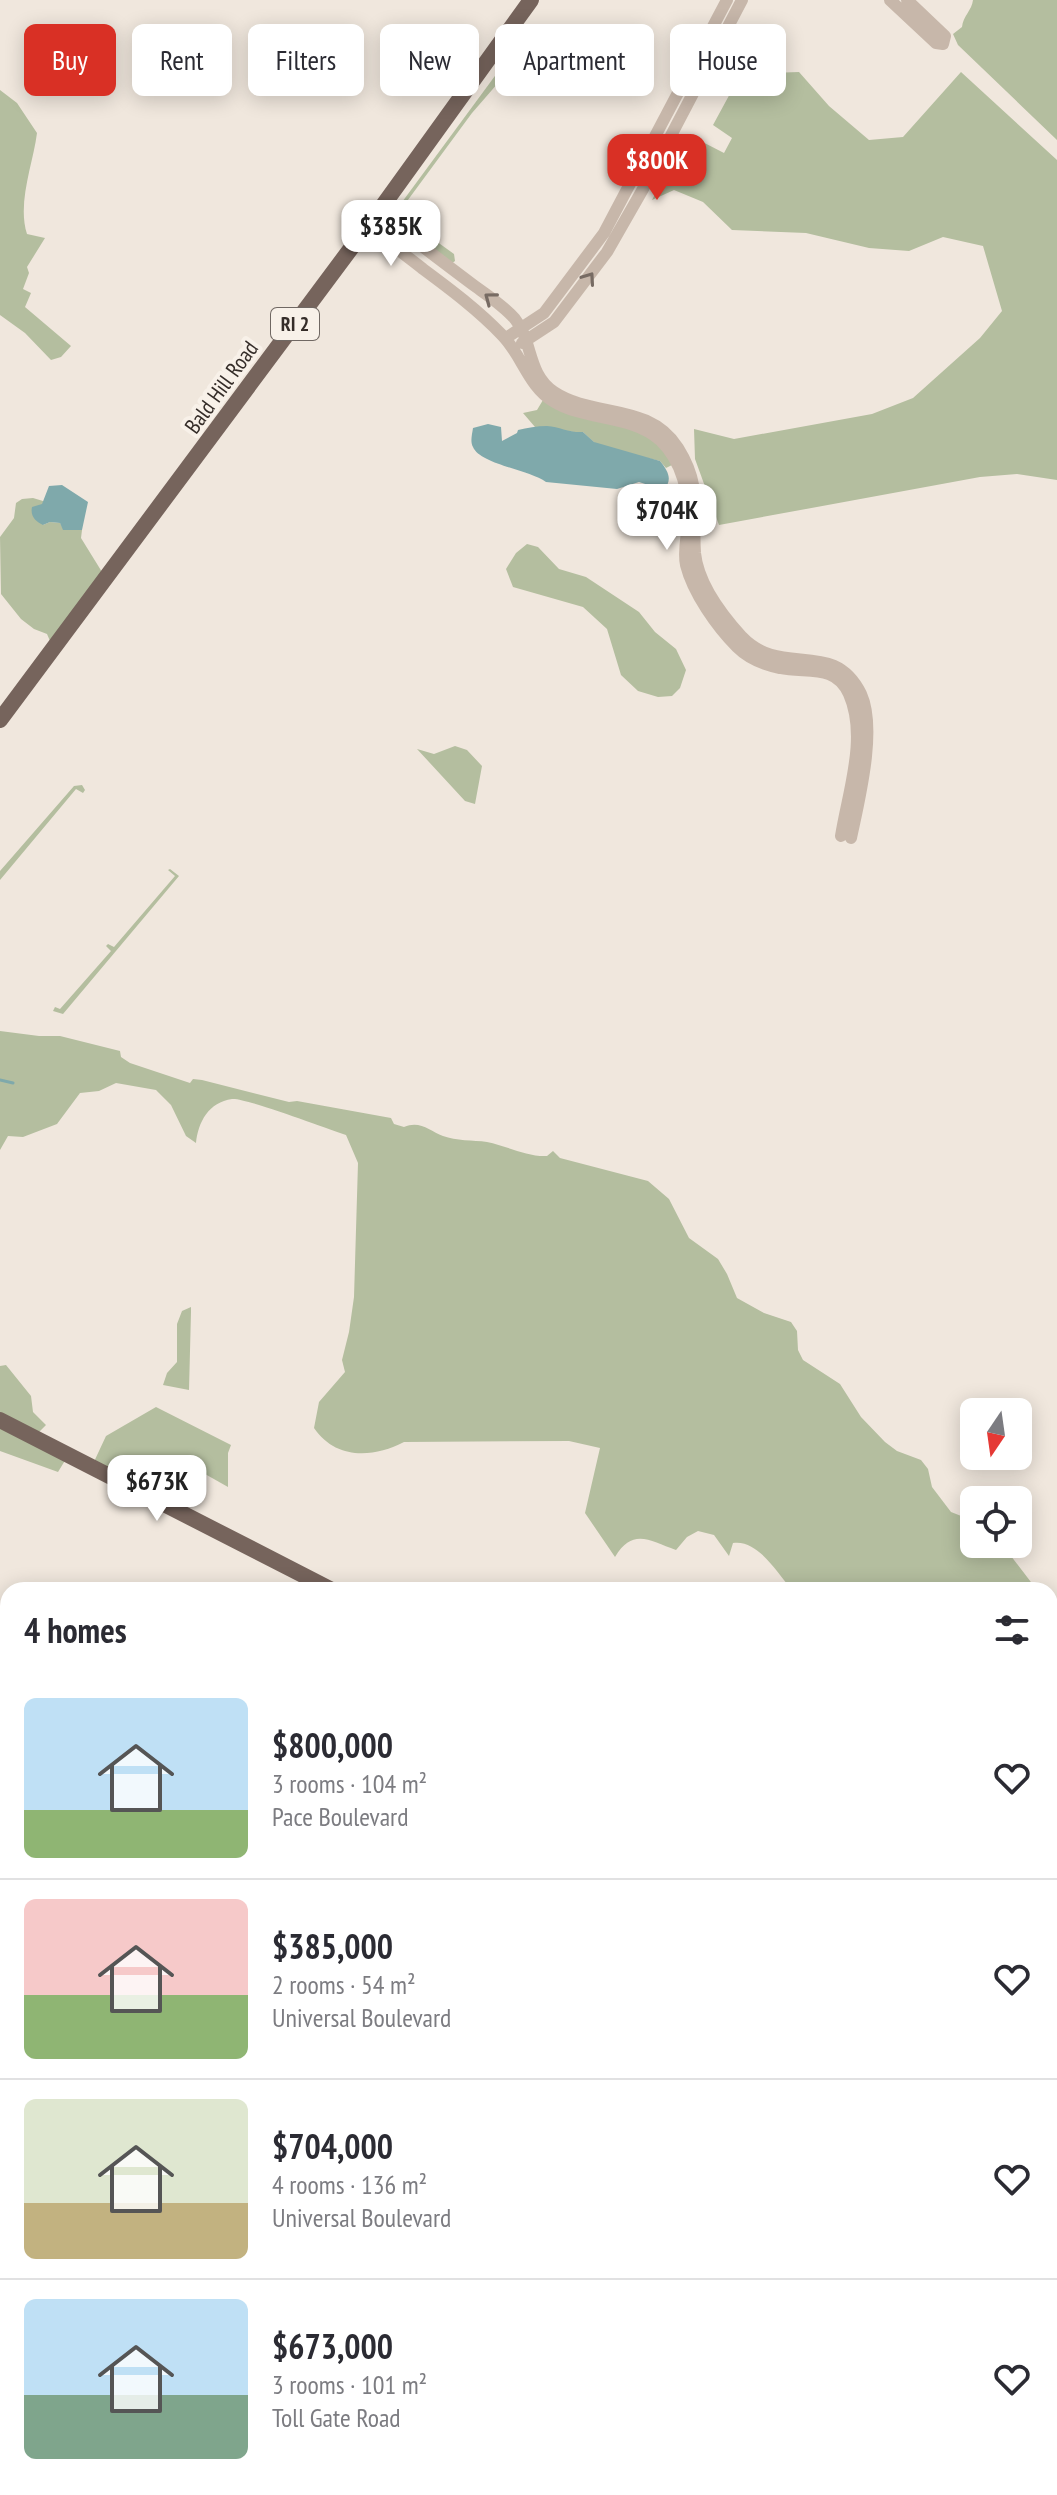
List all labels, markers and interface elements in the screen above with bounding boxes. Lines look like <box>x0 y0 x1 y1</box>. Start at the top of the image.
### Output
chip: Buy <box>24 24 116 96</box>
chip: Rent <box>132 24 232 96</box>
chip: Filters <box>248 24 364 96</box>
chip: New <box>380 24 479 96</box>
chip: Apartment <box>495 24 654 96</box>
chip: House <box>670 24 786 96</box>
pin: $800K <box>601 134 713 202</box>
text: $800K <box>625 143 689 176</box>
pin: $385K <box>335 200 447 268</box>
text: $385K <box>359 209 423 242</box>
one-way arrow <box>579 273 594 287</box>
one-way arrow <box>484 293 499 307</box>
road number: RI 2 <box>271 308 319 340</box>
street label: Bald Hill Road <box>178 335 264 439</box>
pin: $704K <box>611 484 723 552</box>
text: $704K <box>635 493 699 526</box>
north arrow <box>960 1398 1032 1470</box>
map controls <box>960 1398 1032 1558</box>
pin: $673K <box>101 1455 213 1523</box>
text: $673K <box>125 1464 189 1497</box>
button: locate <box>960 1486 1032 1558</box>
text: 4 homes <box>24 1608 127 1652</box>
icon: filters <box>990 1608 1034 1652</box>
text: $800,000 <box>272 1723 393 1767</box>
icon: home <box>88 1730 184 1826</box>
icon: heart <box>990 1756 1034 1800</box>
text: 3 rooms · 104 m² <box>272 1767 427 1800</box>
text: Pace Boulevard <box>272 1800 408 1833</box>
text: $385,000 <box>272 1924 393 1968</box>
icon: home <box>88 1931 184 2027</box>
icon: heart <box>990 1957 1034 2001</box>
text: 2 rooms · 54 m² <box>272 1968 416 2001</box>
text: Universal Boulevard <box>272 2001 451 2034</box>
text: $704,000 <box>272 2124 393 2168</box>
icon: home <box>88 2131 184 2227</box>
icon: heart <box>990 2157 1034 2201</box>
text: 4 rooms · 136 m² <box>272 2168 427 2201</box>
text: Universal Boulevard <box>272 2201 451 2234</box>
text: $673,000 <box>272 2324 393 2368</box>
icon: home <box>88 2331 184 2427</box>
icon: heart <box>990 2357 1034 2401</box>
text: 3 rooms · 101 m² <box>272 2368 427 2401</box>
text: Toll Gate Road <box>272 2401 401 2434</box>

